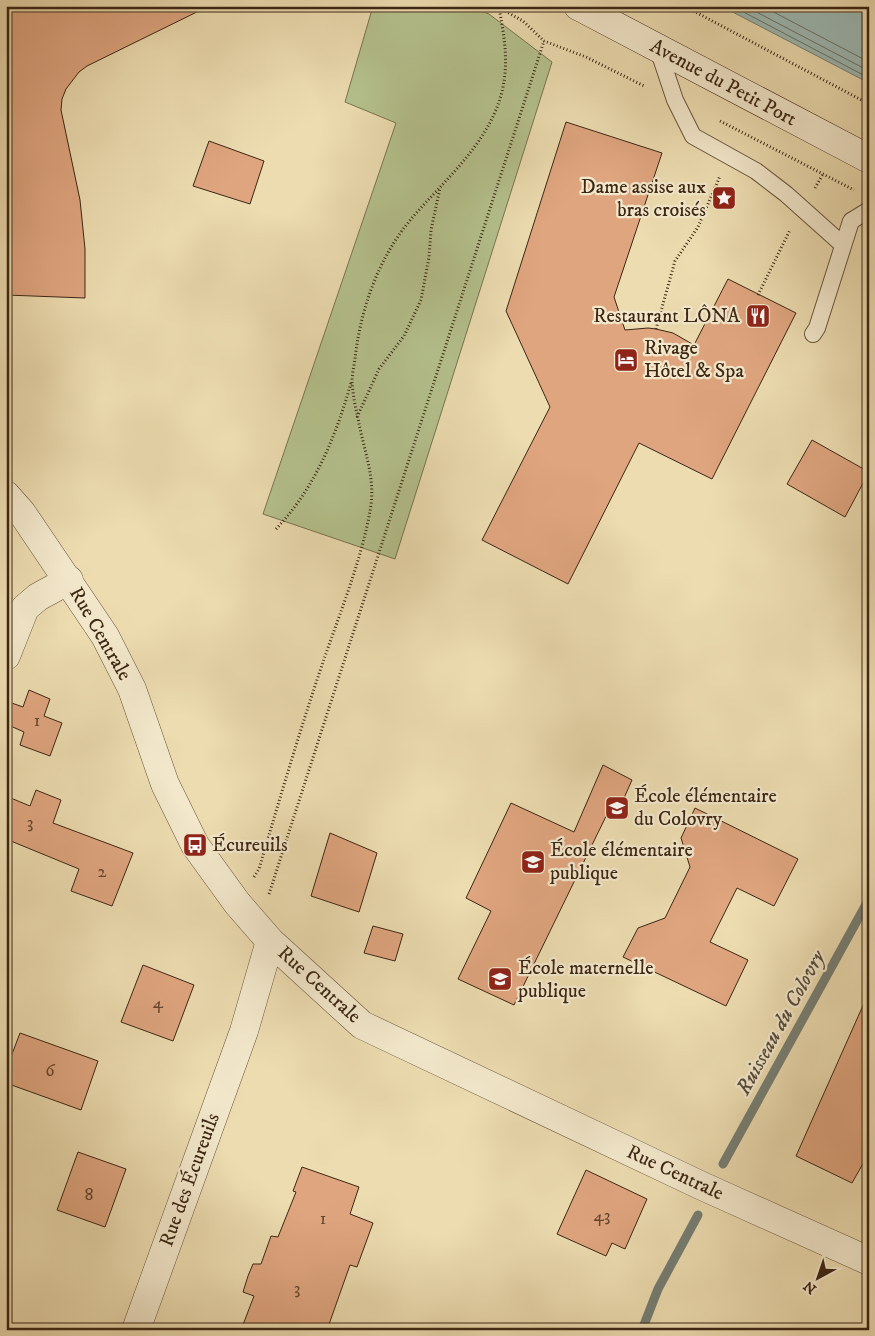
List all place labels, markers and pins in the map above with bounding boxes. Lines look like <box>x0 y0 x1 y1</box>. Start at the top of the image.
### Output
place label: Dame assise aux bras croisés <box>581 175 706 223</box>
place icon: Dame assise aux bras croisés <box>711 185 737 211</box>
restaurant icon: Restaurant LÔNA <box>745 303 771 329</box>
place label: Restaurant LÔNA <box>593 304 740 329</box>
place label: Rivage Hôtel & Spa <box>644 336 744 384</box>
hotel icon: Rivage Hôtel & Spa <box>613 347 639 373</box>
place label: École élémentaire du Colovry <box>634 784 777 832</box>
school or university icon: École élémentaire du Colovry <box>604 795 630 821</box>
bus stop icon: Écureuils <box>182 832 208 858</box>
place label: Écureuils <box>212 833 288 858</box>
place label: École élémentaire publique <box>549 838 693 886</box>
school or university icon: École élémentaire publique <box>520 849 546 875</box>
place label: École maternelle publique <box>517 956 653 1004</box>
school or university icon: École maternelle publique <box>487 966 513 992</box>

